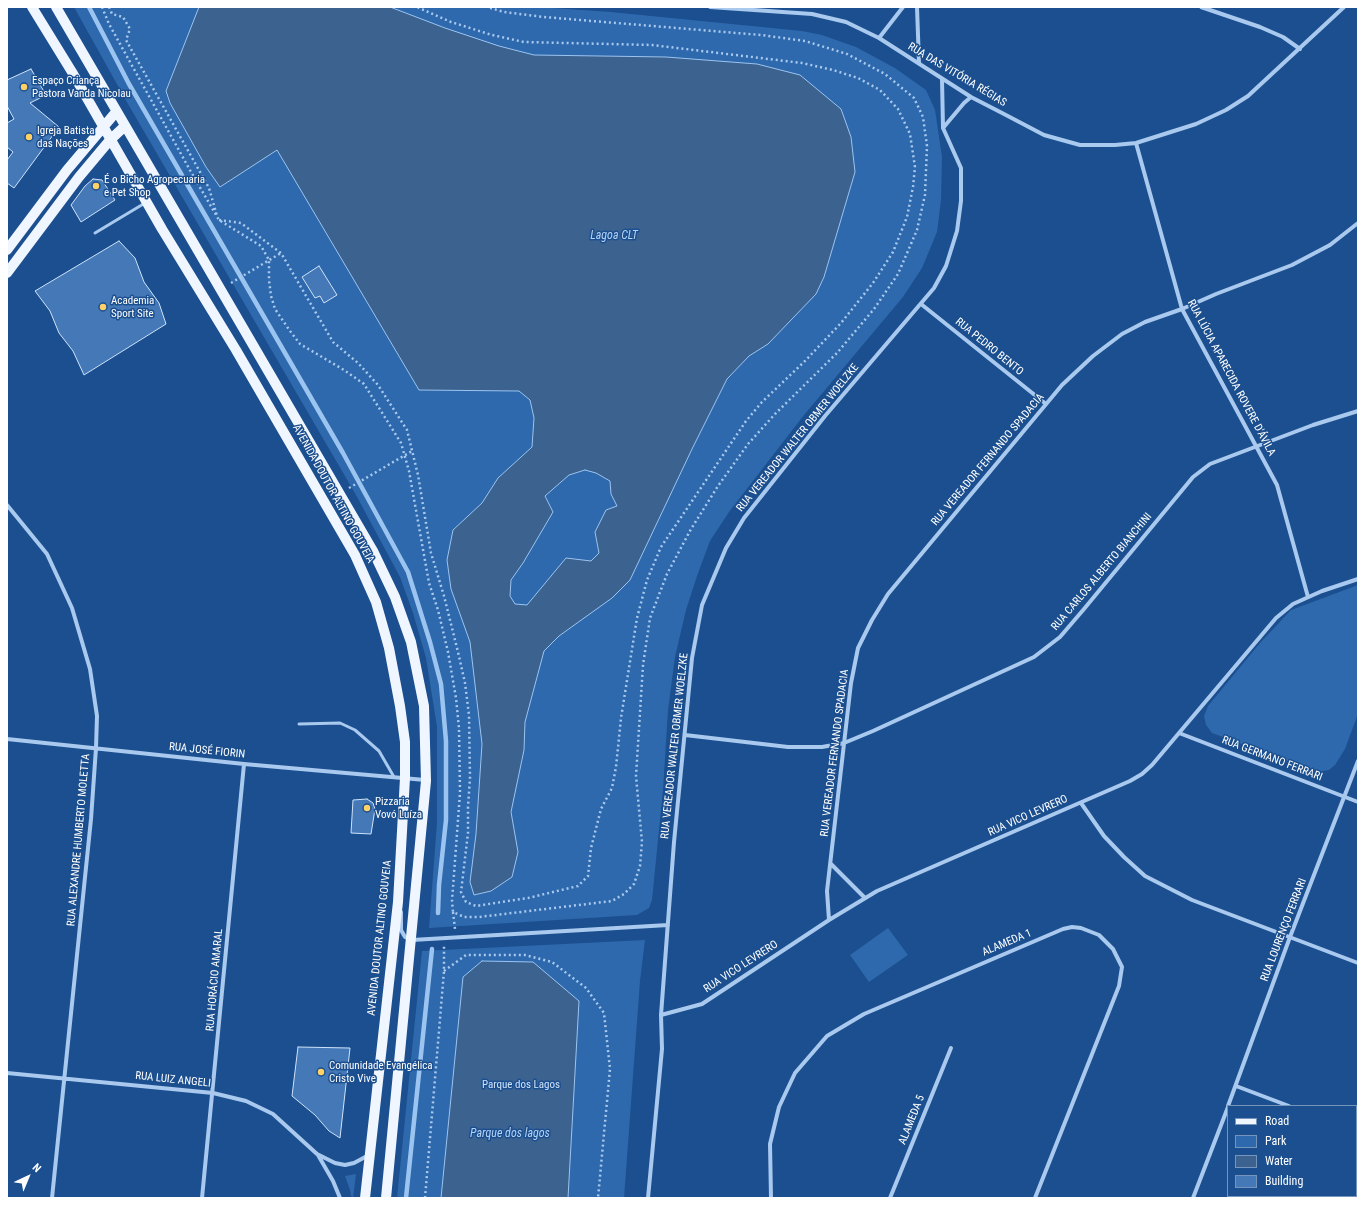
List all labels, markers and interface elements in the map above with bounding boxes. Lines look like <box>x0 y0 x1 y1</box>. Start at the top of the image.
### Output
street label: RUA DAS VITÓRIA RÉGIAS <box>905 40 1009 110</box>
place label: Espaço Criança Pastora Vanda Nicolau <box>32 74 131 100</box>
marker: Espaço Criança Pastora Vanda Nicolau <box>19 82 29 92</box>
place label: Igreja Batista das Nações <box>37 124 94 150</box>
marker: Igreja Batista das Nações <box>24 132 34 142</box>
place label: É o Bicho Agropecuaria e Pet Shop <box>104 173 205 199</box>
marker: É o Bicho Agropecuaria e Pet Shop <box>91 181 101 191</box>
water label: Lagoa CLT <box>590 229 638 243</box>
place label: Academia Sport Site <box>111 294 154 320</box>
street label: RUA LÚCIA APARECIDA ROVERE D'ÁVILA <box>1184 298 1278 458</box>
marker: Academia Sport Site <box>98 302 108 312</box>
street label: RUA PEDRO BENTO <box>952 315 1026 379</box>
street label: RUA VEREADOR WALTER OBMER WOELZKE <box>734 361 862 515</box>
street label: RUA VEREADOR FERNANDO SPADACIA <box>929 391 1047 529</box>
street label: AVENIDA DOUTOR ALTINO GOUVEIA <box>289 422 377 566</box>
street label: RUA CARLOS ALBERTO BIANCHINI <box>1049 511 1155 633</box>
street label: RUA VEREADOR WALTER OBMER WOELZKE <box>659 652 691 840</box>
street label: RUA VEREADOR FERNANDO SPADACIA <box>818 668 852 838</box>
street label: RUA GERMANO FERRARI <box>1220 734 1324 784</box>
street label: RUA JOSÉ FIORIN <box>168 740 246 762</box>
street label: RUA ALEXANDRE HUMBERTO MOLETTA <box>65 753 93 927</box>
street label: RUA VICO LEVRERO <box>986 793 1070 839</box>
place label: Pizzaria Vovó Luíza <box>375 795 422 821</box>
marker: Pizzaria Vovó Luíza <box>362 803 372 813</box>
street label: AVENIDA DOUTOR ALTINO GOUVEIA <box>365 860 395 1016</box>
street label: RUA LOURENÇO FERRARI <box>1258 877 1310 983</box>
street label: ALAMEDA 1 <box>980 927 1034 959</box>
street label: RUA HORÁCIO AMARAL <box>204 928 226 1032</box>
street label: RUA VICO LEVRERO <box>701 938 781 996</box>
place label: Comunidade Evangélica Cristo Vive <box>329 1059 433 1085</box>
marker: Comunidade Evangélica Cristo Vive <box>316 1067 326 1077</box>
street label: RUA LUIZ ANGELI <box>135 1069 211 1091</box>
park label: Parque dos Lagos <box>482 1078 560 1092</box>
street label: ALAMEDA 5 <box>896 1093 928 1147</box>
legend <box>1227 1105 1357 1197</box>
text: Road <box>1265 1114 1289 1128</box>
water label: Parque dos lagos <box>470 1127 550 1141</box>
text: Park <box>1265 1134 1286 1148</box>
text: Water <box>1265 1154 1293 1168</box>
north arrow <box>8 1157 48 1197</box>
text: N <box>30 1161 44 1175</box>
text: Building <box>1265 1174 1303 1188</box>

